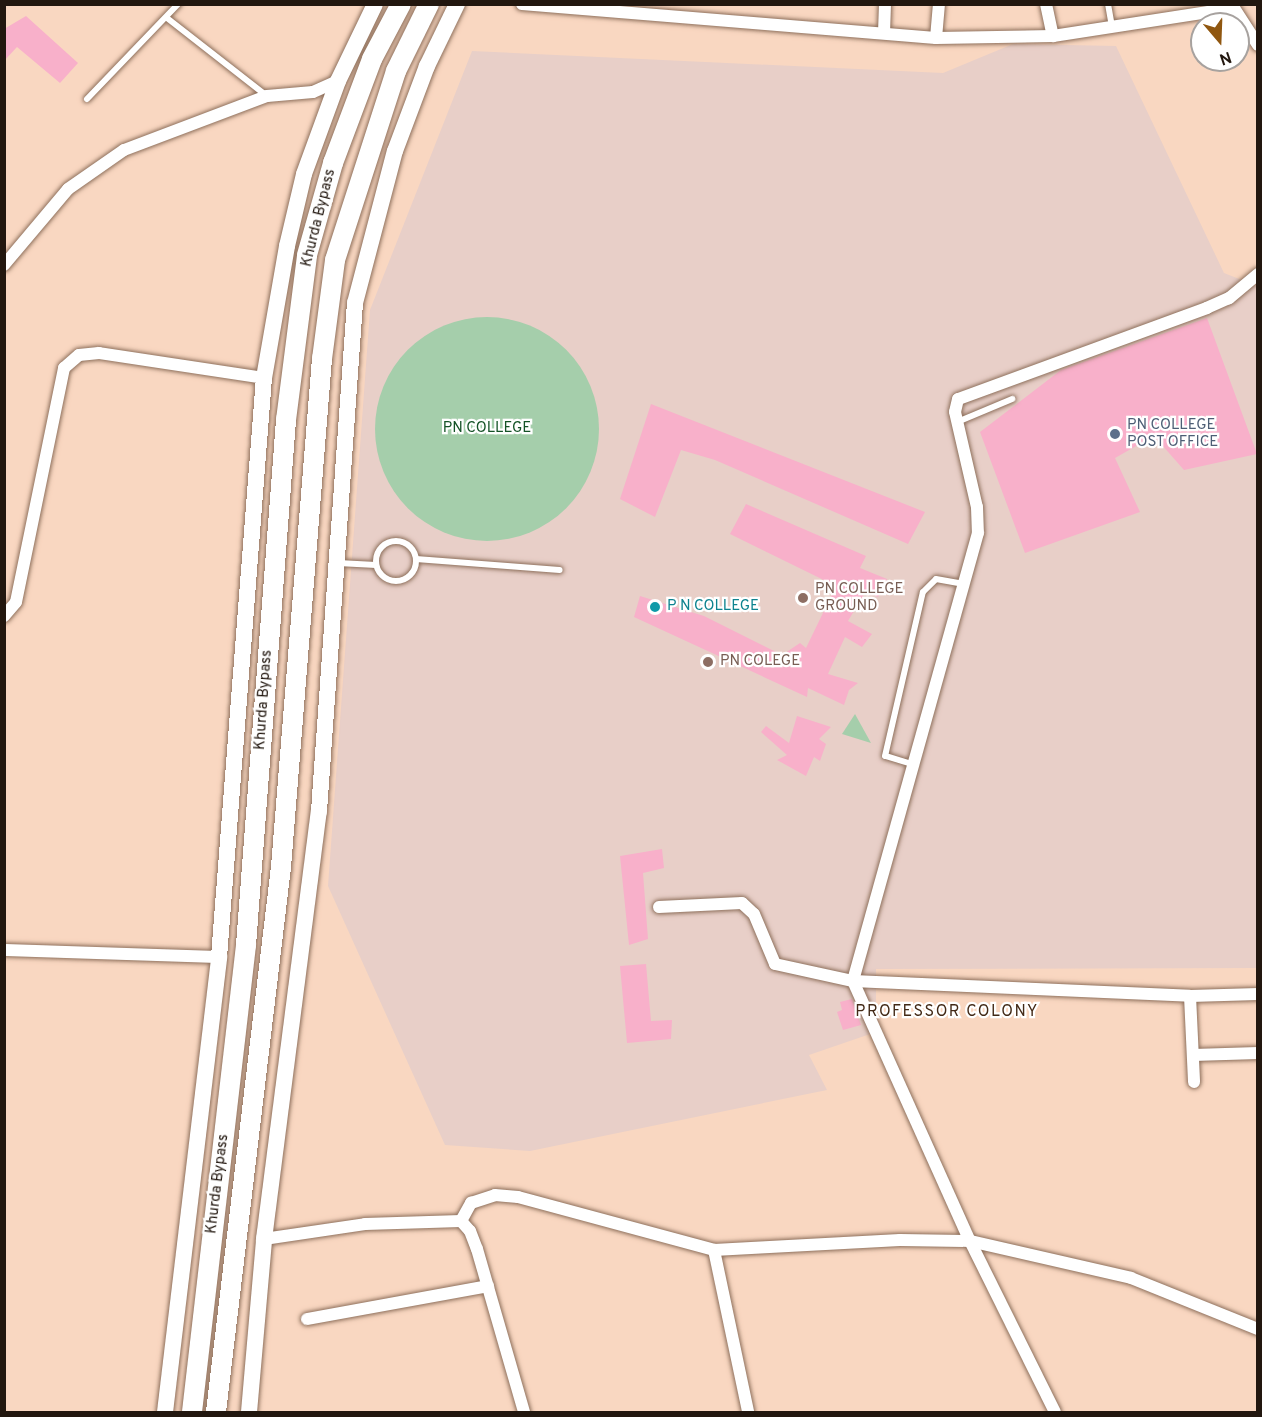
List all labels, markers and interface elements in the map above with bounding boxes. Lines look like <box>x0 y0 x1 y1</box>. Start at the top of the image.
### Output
north arrow <box>1190 12 1250 72</box>
text: N <box>1217 46 1234 68</box>
street label: Khurda Bypass <box>298 167 340 269</box>
place label: PN COLLEGE POST OFFICE <box>1127 416 1219 451</box>
park label: PN COLLEGE <box>443 420 531 438</box>
marker: PN COLLEGE POST OFFICE <box>1108 427 1122 441</box>
place label: PN COLLEGE GROUND <box>815 580 904 615</box>
marker: PN COLLEGE GROUND <box>796 591 810 605</box>
place label: P N COLLEGE <box>667 598 759 616</box>
marker: P N COLLEGE <box>648 600 662 614</box>
street label: Khurda Bypass <box>252 649 276 751</box>
place label: PN COLEGE <box>720 653 800 671</box>
marker: PN COLEGE <box>701 655 715 669</box>
district label: PROFESSOR COLONY <box>855 1002 1039 1022</box>
street label: Khurda Bypass <box>203 1133 233 1235</box>

